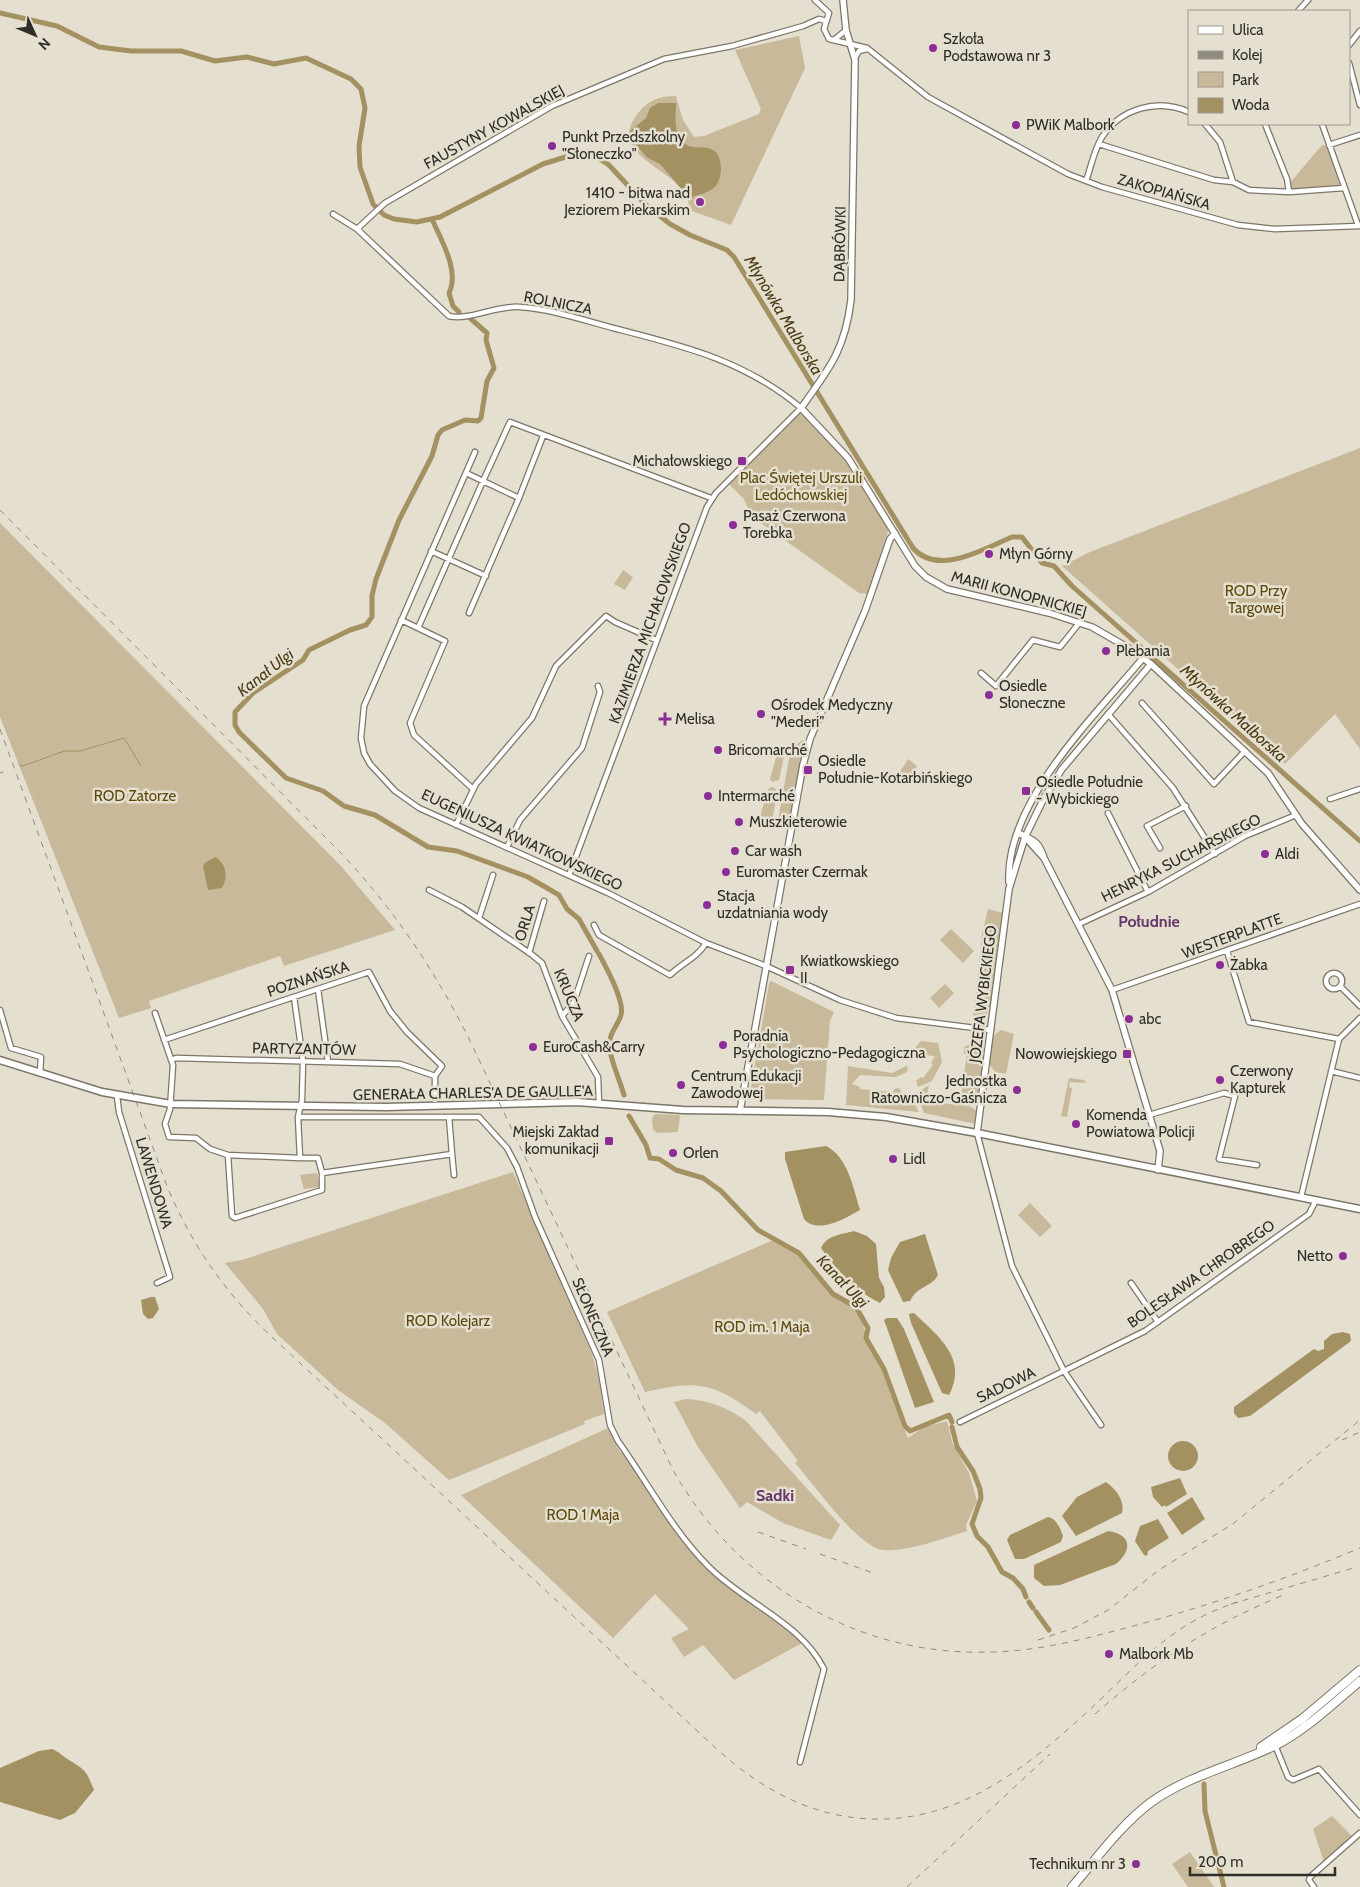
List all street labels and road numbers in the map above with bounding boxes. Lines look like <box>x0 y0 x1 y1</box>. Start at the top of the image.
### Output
street label: FAUSTYNY KOWALSKIEJ <box>421 81 567 173</box>
street label: ZAKOPIAŃSKA <box>1115 169 1214 214</box>
street label: DĄBRÓWKI <box>829 206 850 282</box>
street label: ROLNICZA <box>522 288 594 319</box>
street label: KAZIMIERZA MICHAŁOWSKIEGO <box>605 520 695 726</box>
street label: MARII KONOPNICKIEJ <box>949 567 1089 621</box>
street label: EUGENIUSZA KWIATKOWSKIEGO <box>419 785 625 895</box>
street label: HENRYKA SUCHARSKIEGO <box>1098 810 1264 906</box>
street label: ORLA <box>511 902 539 943</box>
street label: WESTERPLATTE <box>1179 910 1285 962</box>
street label: JÓZEFA WYBICKIEGO <box>965 924 1000 1065</box>
street label: POZNAŃSKA <box>265 956 352 1001</box>
street label: KRUCZA <box>550 966 588 1025</box>
street label: PARTYZANTÓW <box>252 1038 357 1059</box>
street label: GENERAŁA CHARLES'A DE GAULLE'A <box>353 1082 594 1104</box>
street label: LAWENDOWA <box>132 1135 177 1232</box>
street label: BOLESŁAWA CHROBREGO <box>1124 1216 1278 1332</box>
street label: SŁONECZNA <box>568 1275 618 1360</box>
street label: SADOWA <box>974 1363 1039 1407</box>

